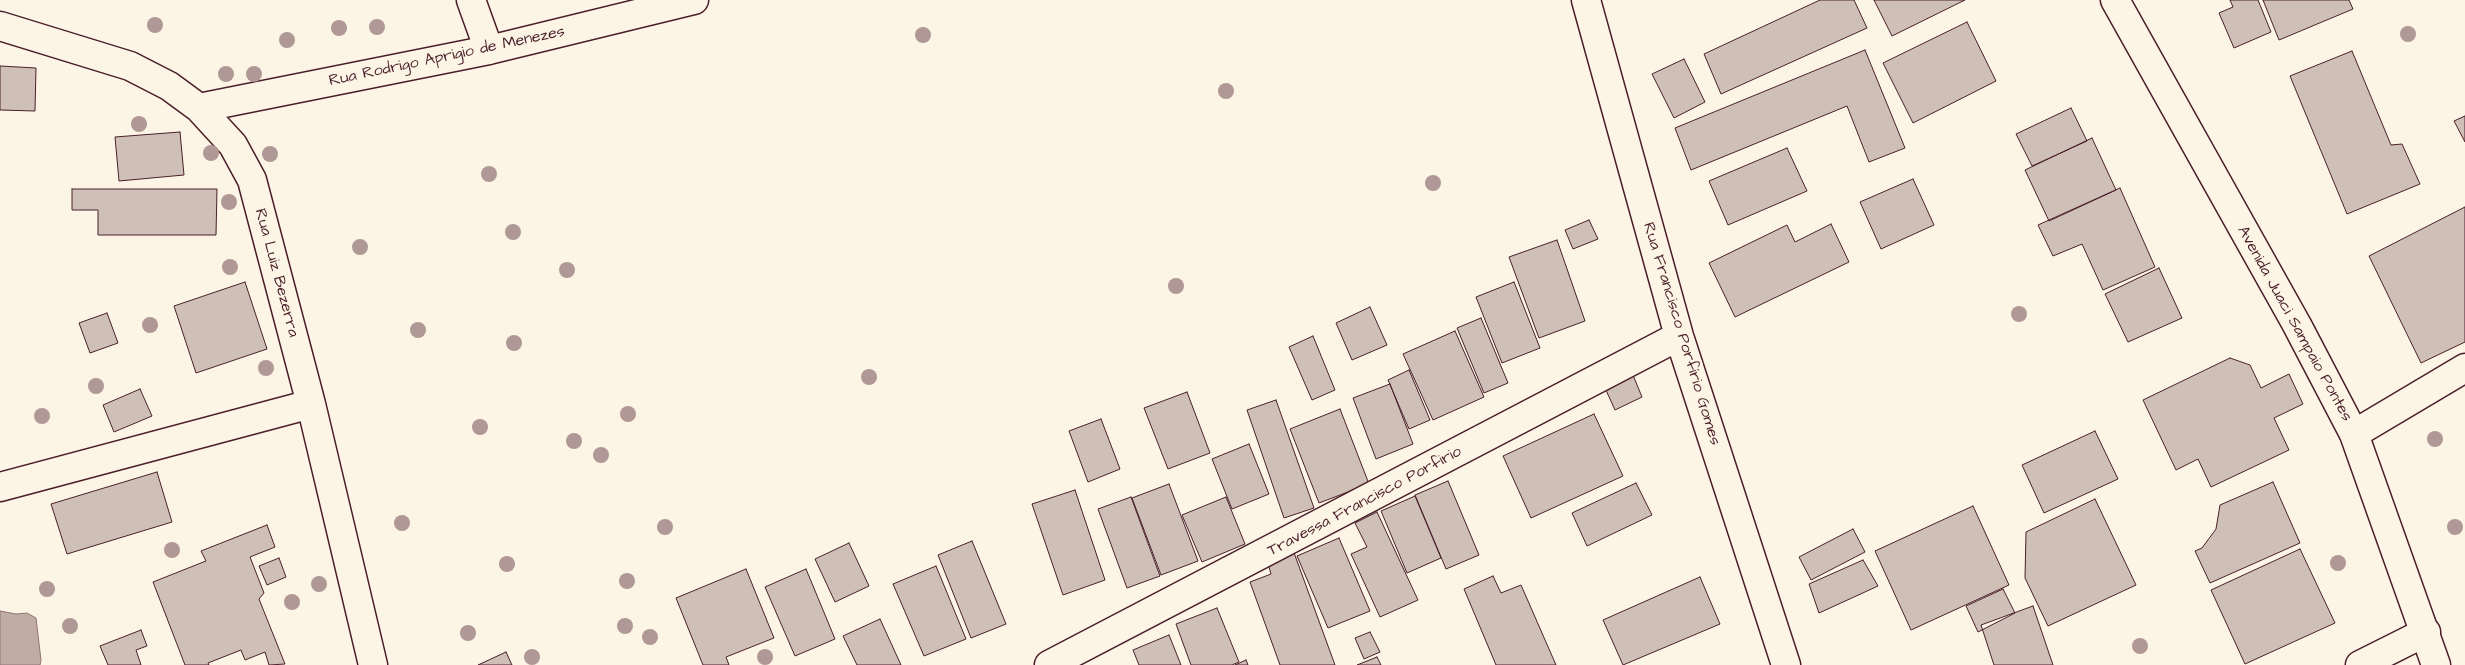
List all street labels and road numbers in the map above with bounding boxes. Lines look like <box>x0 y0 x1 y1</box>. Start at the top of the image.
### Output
street label: Rua Rodrigo Aprigio de Menezes <box>327 23 567 91</box>
street label: Rua Luiz Bezerra <box>250 207 302 339</box>
street label: Rua Francisco Porfírio Gomes <box>1638 220 1724 448</box>
street label: Avenida Juaci Sampaio Pontes <box>2232 223 2356 425</box>
street label: Travessa Francisco Porfirio <box>1265 443 1465 561</box>

